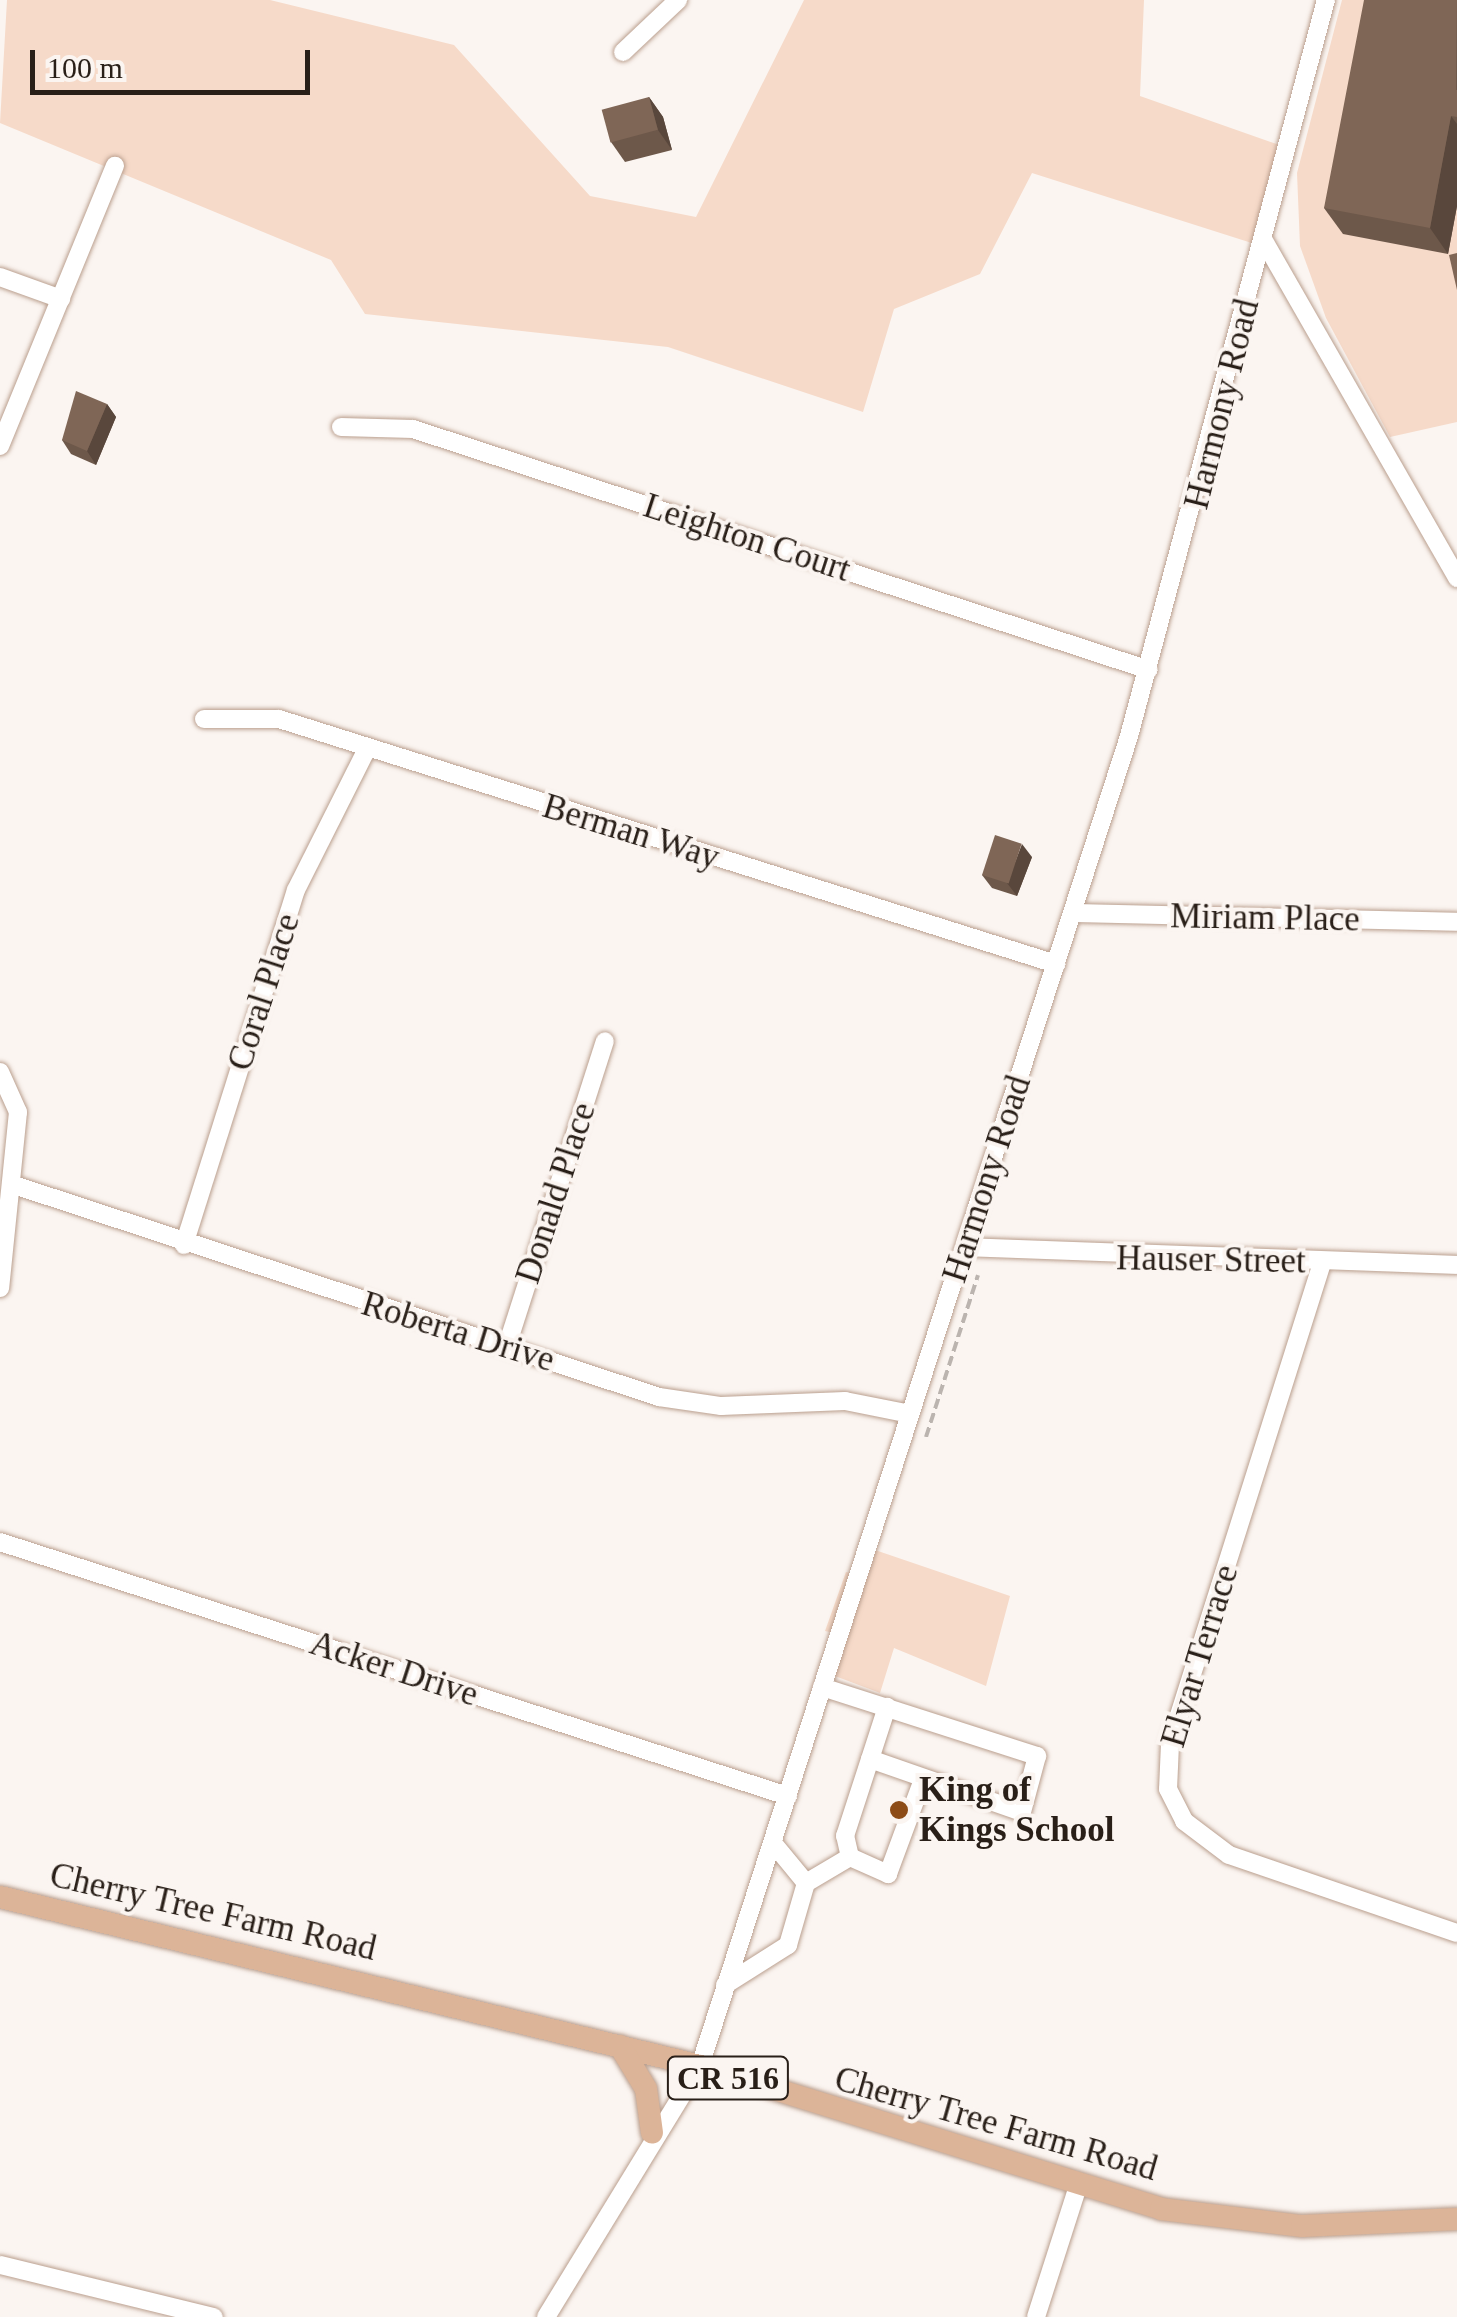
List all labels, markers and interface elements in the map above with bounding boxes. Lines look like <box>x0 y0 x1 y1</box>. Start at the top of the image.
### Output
scale bar <box>35 30 315 92</box>
text: 100 m <box>47 51 123 84</box>
street label: Harmony Road <box>1176 295 1268 513</box>
street label: Leighton Court <box>638 485 856 591</box>
street label: Berman Way <box>537 785 725 879</box>
street label: Miriam Place <box>1170 895 1360 941</box>
street label: Coral Place <box>219 908 309 1076</box>
street label: Harmony Road <box>934 1070 1040 1288</box>
street label: Donald Place <box>507 1097 605 1289</box>
street label: Hauser Street <box>1116 1237 1306 1283</box>
street label: Roberta Drive <box>357 1283 559 1381</box>
street label: Elyar Terrace <box>1152 1560 1248 1752</box>
street label: Acker Drive <box>305 1622 483 1716</box>
place label: King of Kings School <box>919 1769 1114 1851</box>
marker: King of Kings School <box>888 1799 910 1821</box>
street label: Cherry Tree Farm Road <box>46 1854 380 1970</box>
road number: CR 516 <box>666 2051 790 2105</box>
street label: Cherry Tree Farm Road <box>830 2058 1162 2190</box>

